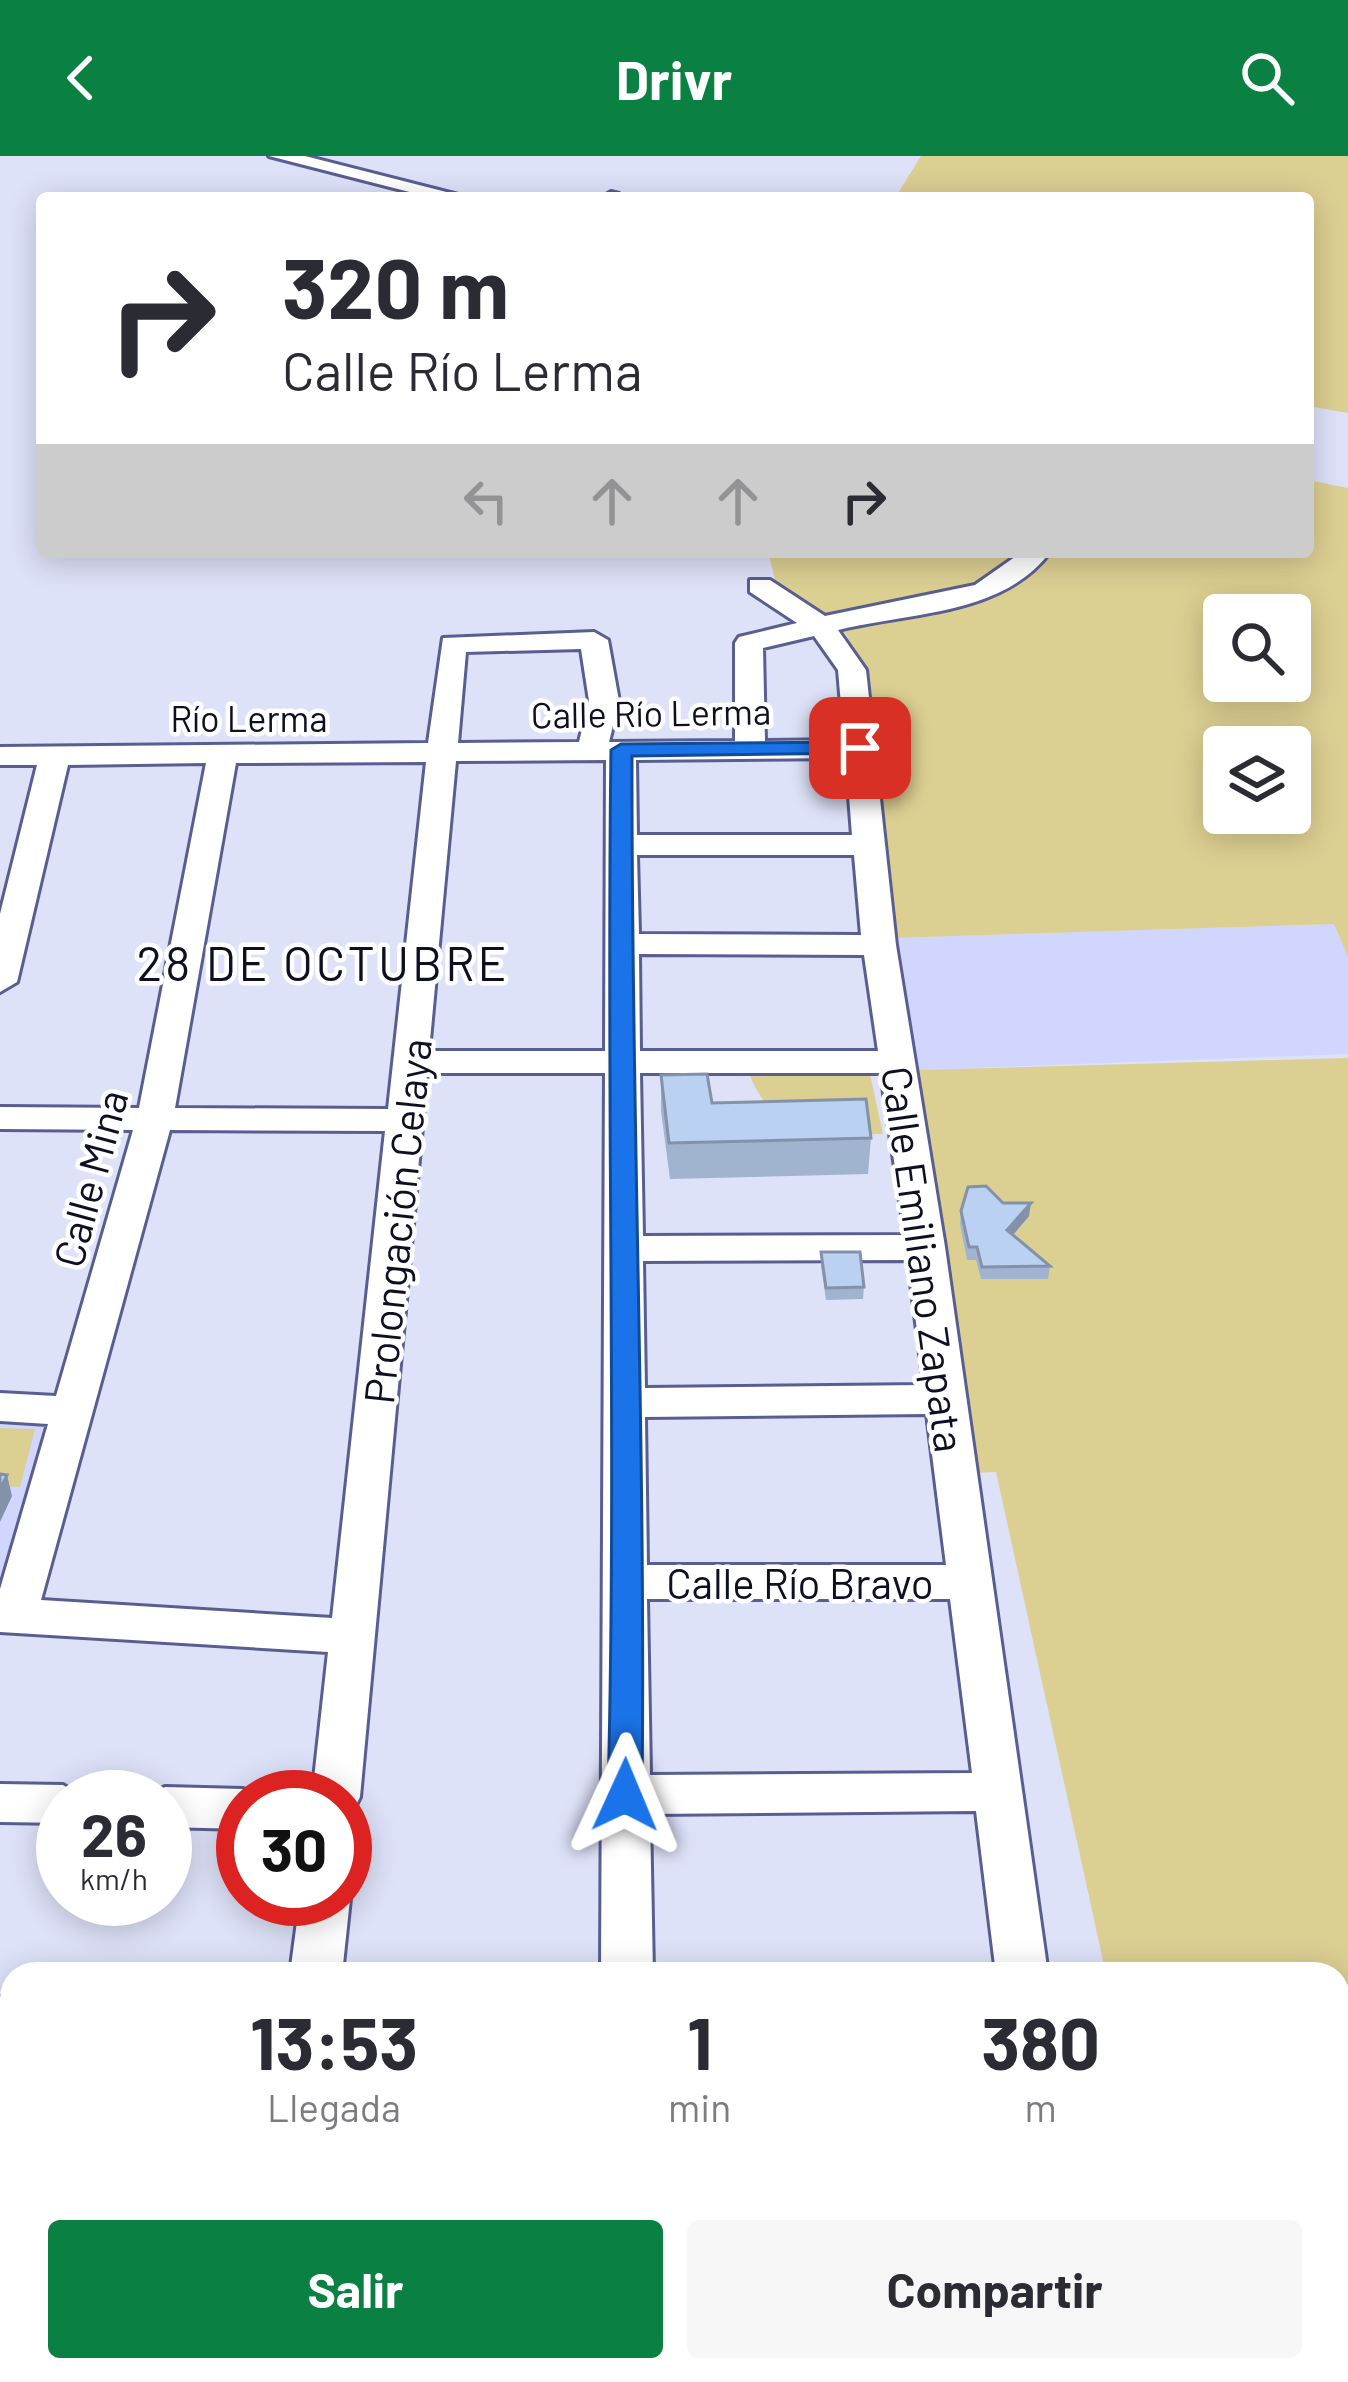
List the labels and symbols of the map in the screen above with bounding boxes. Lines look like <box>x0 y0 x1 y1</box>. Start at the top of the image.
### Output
street label: Calle Río Lerma <box>530 688 772 736</box>
street label: Río Lerma <box>170 696 328 739</box>
pin <box>809 697 911 799</box>
district label: 28 DE OCTUBRE <box>136 933 510 991</box>
street label: Prolongación Celaya <box>352 1036 441 1406</box>
street label: Calle Emiliano Zapata <box>872 1063 977 1455</box>
street label: Calle Mina <box>41 1084 137 1272</box>
street label: Calle Río Bravo <box>666 1557 934 1607</box>
position arrow <box>562 1732 688 1858</box>
speed limit sign: 30 <box>216 1770 372 1926</box>

